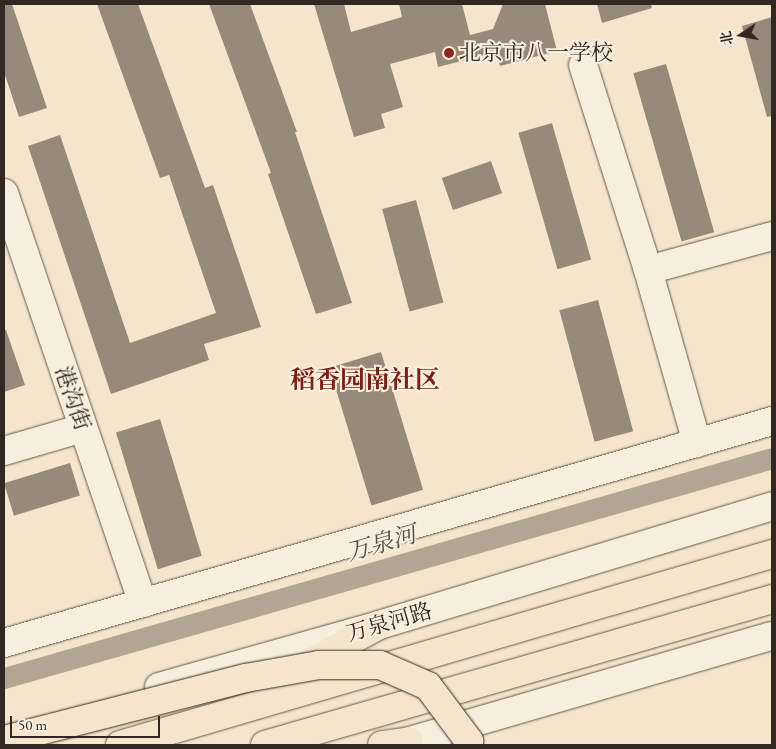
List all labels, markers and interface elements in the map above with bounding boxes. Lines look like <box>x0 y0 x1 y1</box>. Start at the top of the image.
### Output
north arrow <box>716 10 766 60</box>
text: 北 <box>716 29 737 47</box>
place label: 北京市八一学校 <box>459 40 613 66</box>
marker: 北京市八一学校 <box>443 47 455 59</box>
street label: 港沟街 <box>50 363 96 433</box>
district label: 稻香园南社区 <box>290 364 440 394</box>
water label: 万泉河 <box>342 519 420 567</box>
street label: 万泉河路 <box>343 597 435 647</box>
scale bar <box>12 706 162 738</box>
text: 50 m <box>18 715 47 734</box>

